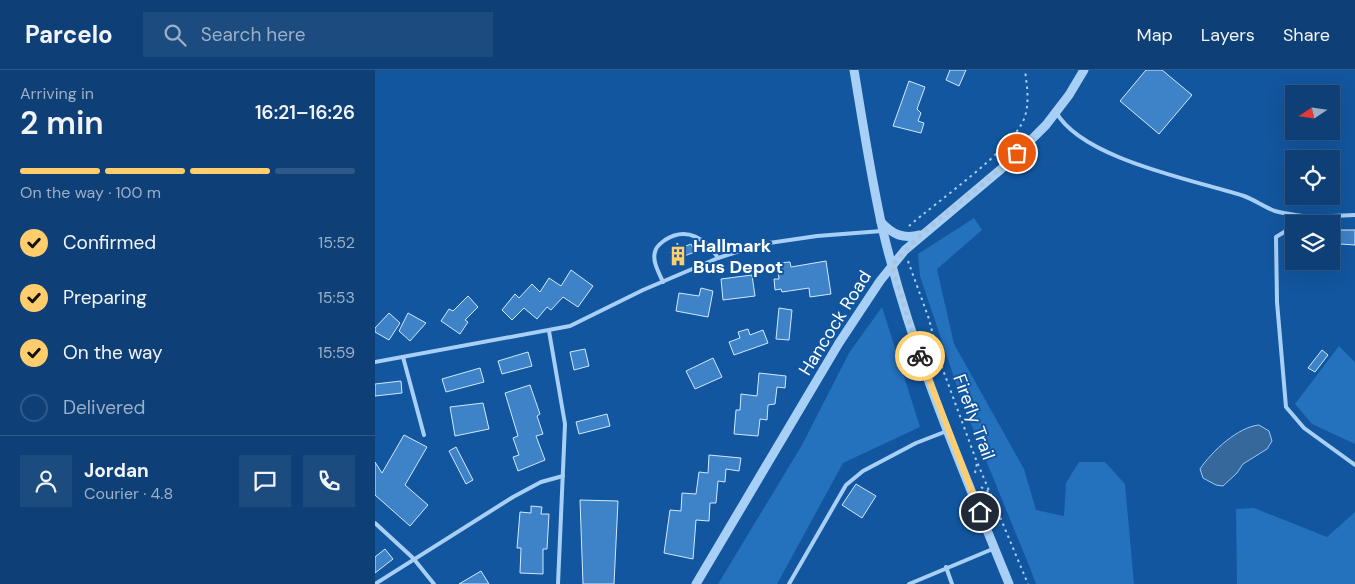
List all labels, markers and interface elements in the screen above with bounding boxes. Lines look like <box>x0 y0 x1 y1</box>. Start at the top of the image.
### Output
search box <box>143 12 493 57</box>
text: Parcelo <box>25 19 113 50</box>
icon: search <box>161 21 189 49</box>
text: Search here <box>201 22 306 47</box>
text: Map <box>1137 23 1173 47</box>
text: Layers <box>1201 23 1255 47</box>
text: Share <box>1283 23 1330 47</box>
text: Arriving in <box>20 83 94 104</box>
north arrow <box>1285 85 1340 140</box>
map controls <box>1285 85 1340 270</box>
text: 16:21–16:26 <box>255 100 355 125</box>
text: 2 min <box>20 102 104 144</box>
pin <box>996 132 1038 174</box>
icon: bag <box>1003 139 1031 167</box>
button: locate <box>1285 150 1340 205</box>
text: On the way · 100 m <box>20 182 161 203</box>
button: layers <box>1285 215 1340 270</box>
icon: check <box>20 229 48 257</box>
text: Confirmed <box>63 230 156 255</box>
text: 15:52 <box>318 232 355 253</box>
place label: Hallmark Bus Depot <box>693 234 783 279</box>
building icon: Hallmark Bus Depot <box>667 245 689 267</box>
street label: Hancock Road <box>793 266 877 380</box>
icon: check <box>20 284 48 312</box>
text: Preparing <box>63 285 147 310</box>
text: 15:53 <box>318 287 355 308</box>
courier <box>895 331 945 381</box>
icon: check <box>20 339 48 367</box>
text: On the way <box>63 340 163 365</box>
text: 15:59 <box>318 342 355 363</box>
icon: bike <box>906 342 934 370</box>
street label: Firefly Trail <box>947 371 1001 463</box>
text: Delivered <box>63 395 145 420</box>
button: person <box>20 455 72 507</box>
button: chat <box>239 455 291 507</box>
button: phone <box>303 455 355 507</box>
text: Jordan <box>84 458 149 483</box>
text: Courier · 4.8 <box>84 483 173 504</box>
pin <box>959 491 1001 533</box>
icon: home <box>966 498 994 526</box>

